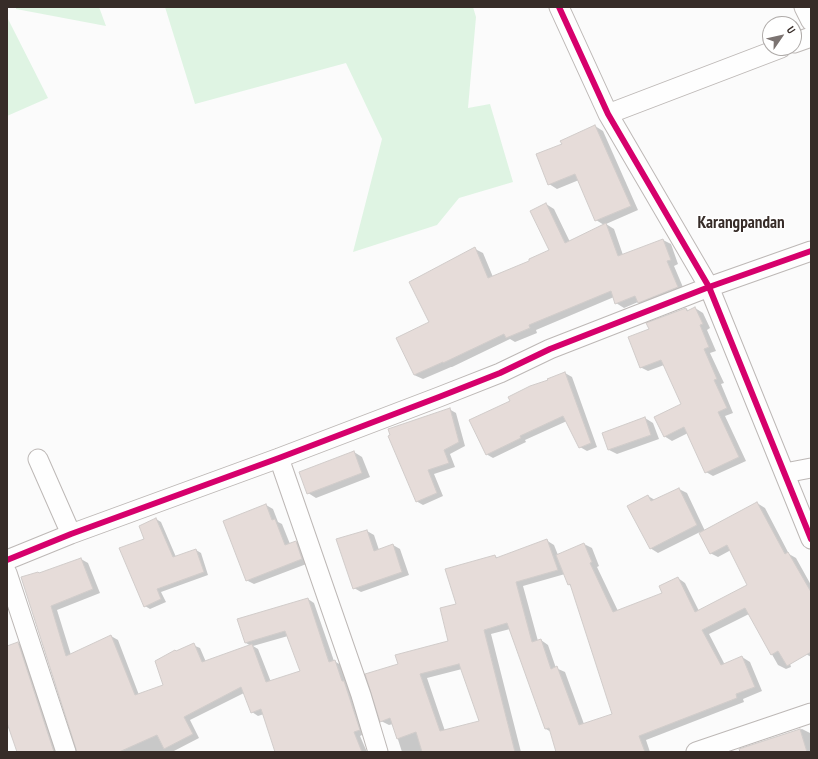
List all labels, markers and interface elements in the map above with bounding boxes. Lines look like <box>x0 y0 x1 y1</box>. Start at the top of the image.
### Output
north arrow <box>762 16 802 56</box>
text: U <box>784 24 799 36</box>
district label: Karangpandan <box>697 213 785 233</box>

